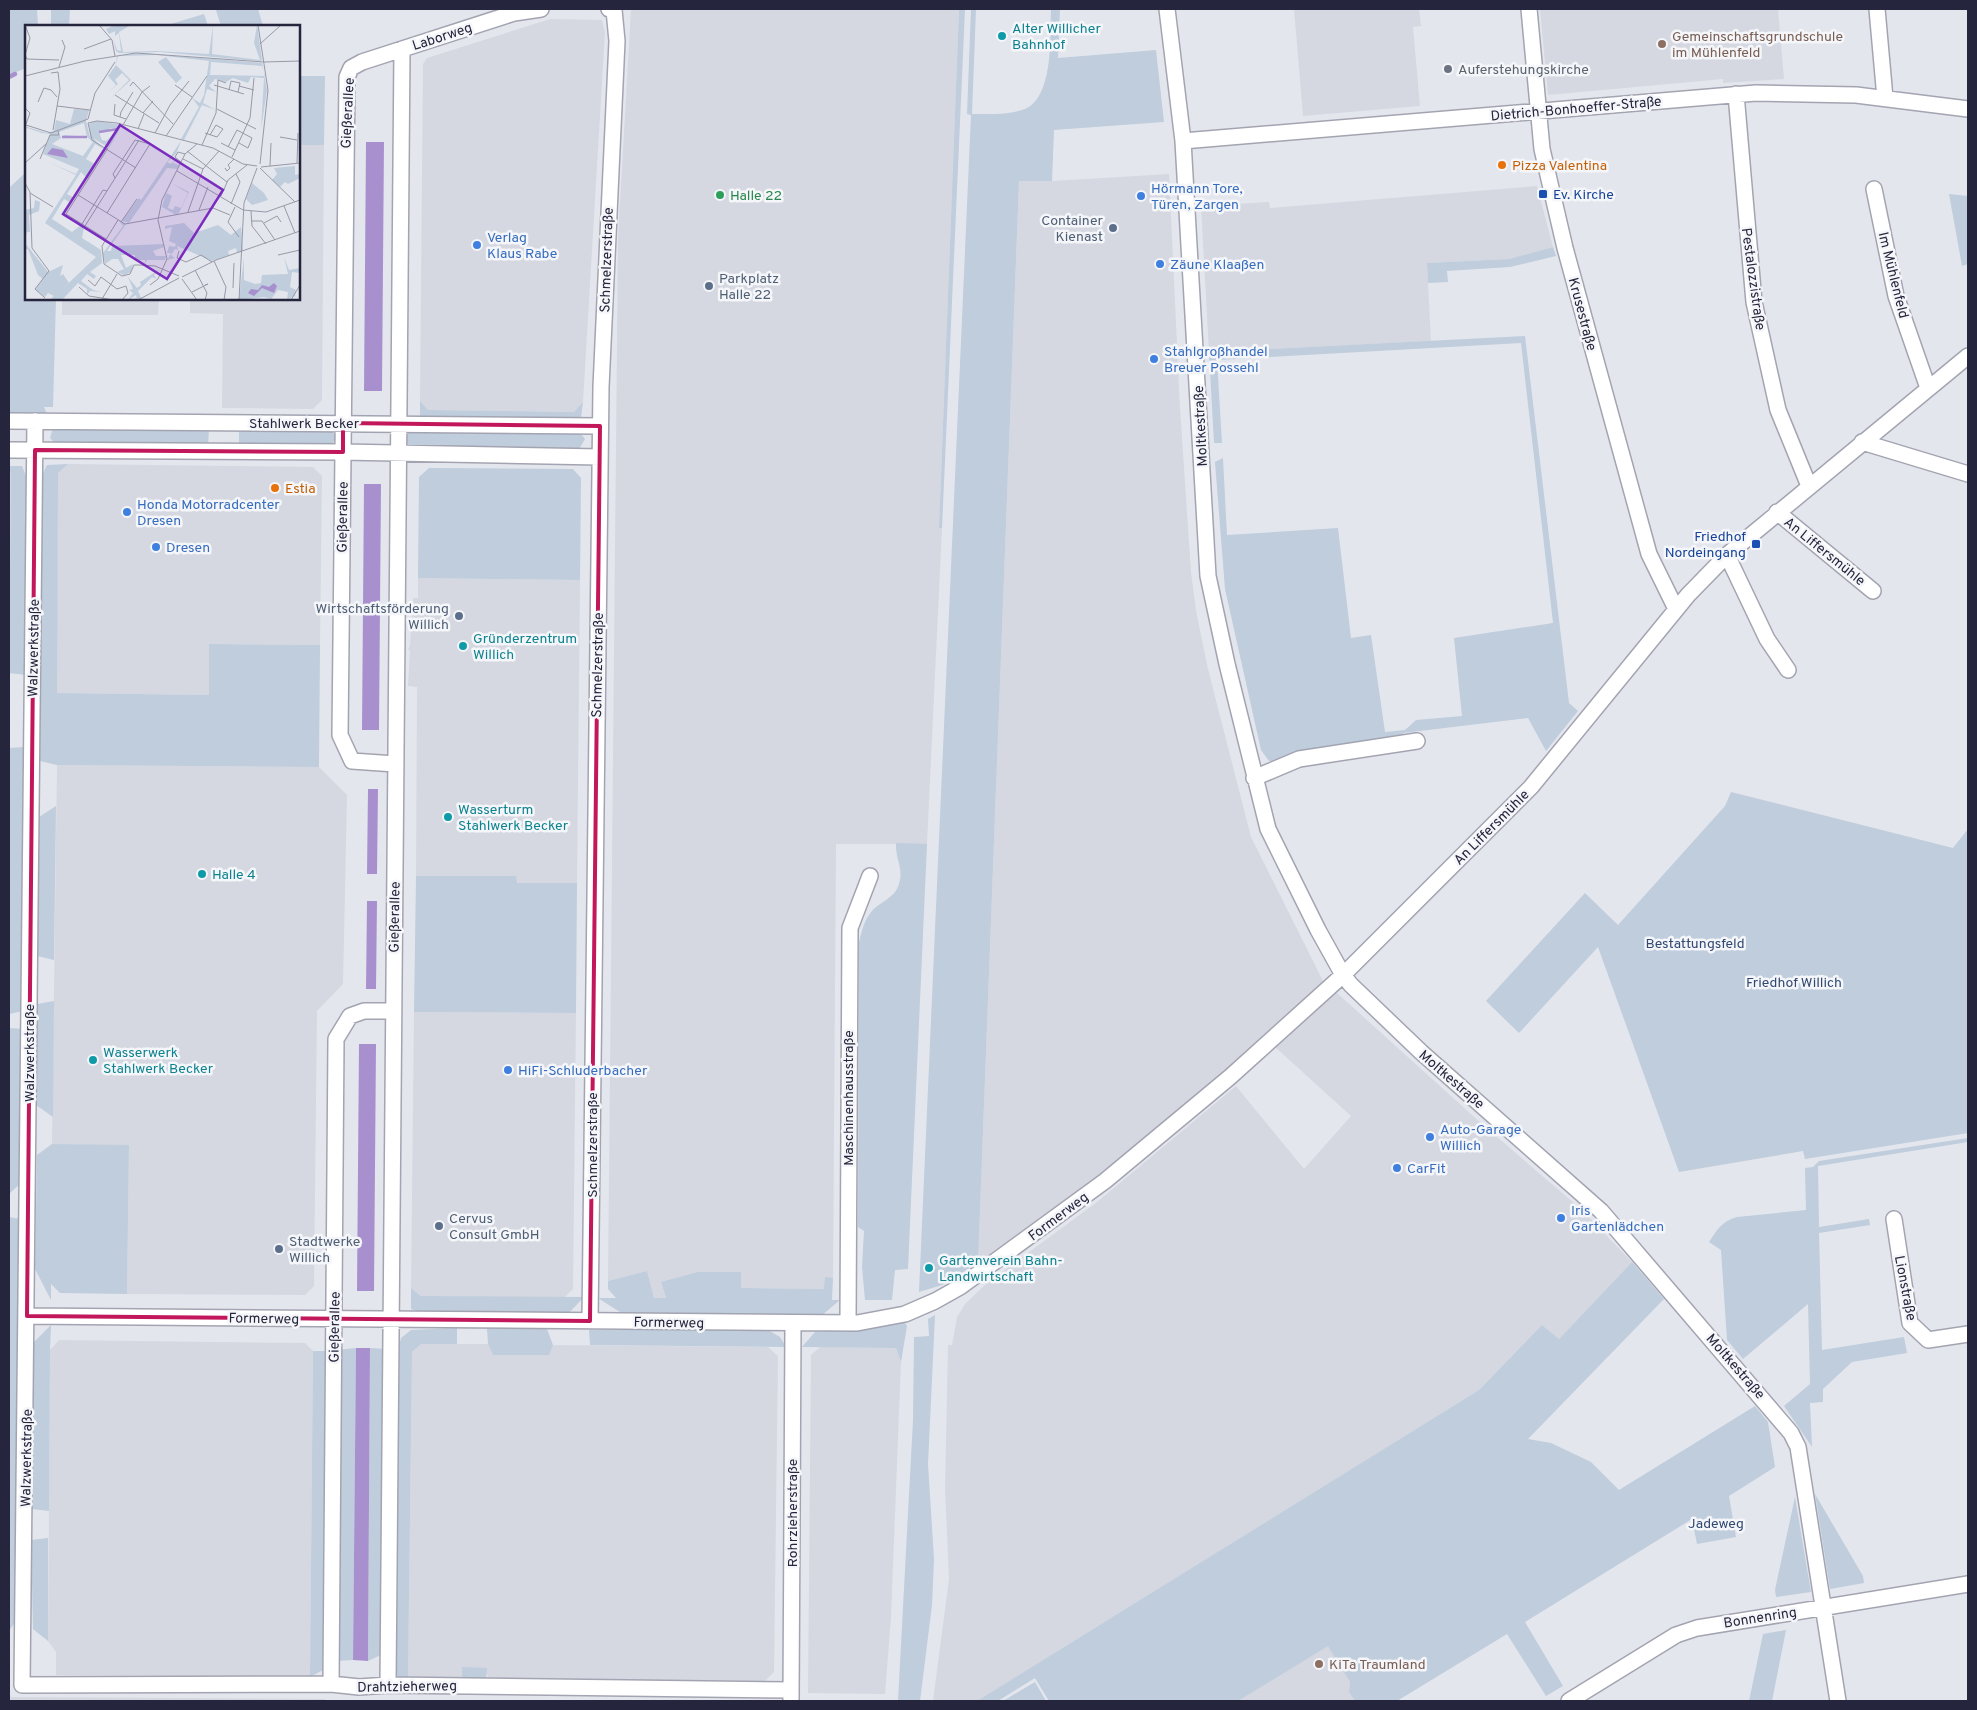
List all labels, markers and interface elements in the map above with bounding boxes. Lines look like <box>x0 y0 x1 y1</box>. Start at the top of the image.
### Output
street label: Laborweg <box>410 20 475 55</box>
place label: Alter Willicher Bahnhof <box>1012 21 1101 54</box>
inset map <box>25 25 300 300</box>
place label: Gemeinschaftsgrundschule im Mühlenfeld <box>1672 29 1843 62</box>
marker: Alter Willicher Bahnhof <box>996 30 1008 42</box>
marker: Gemeinschaftsgrundschule im Mühlenfeld <box>1656 38 1668 50</box>
place label: Auferstehungskirche <box>1458 62 1589 79</box>
marker: Auferstehungskirche <box>1442 63 1454 75</box>
street label: Gießerallee <box>338 77 359 149</box>
street label: Dietrich-Bonhoeffer-Straße <box>1490 94 1662 125</box>
place label: Pizza Valentina <box>1512 158 1607 175</box>
marker: Pizza Valentina <box>1496 159 1508 171</box>
place label: Hörmann Tore, Türen, Zargen <box>1151 181 1243 214</box>
place label: Ev. Kirche <box>1553 187 1614 204</box>
place label: Halle 22 <box>730 188 782 205</box>
marker: Ev. Kirche <box>1537 188 1549 200</box>
marker: Halle 22 <box>714 189 726 201</box>
marker: Hörmann Tore, Türen, Zargen <box>1135 190 1147 202</box>
street label: Schmelzerstraße <box>597 207 618 313</box>
place label: Container Kienast <box>1041 213 1104 246</box>
marker: Container Kienast <box>1107 222 1119 234</box>
street label: Pestalozzistraße <box>1737 227 1768 331</box>
place label: Verlag Klaus Rabe <box>487 230 557 263</box>
street label: Im Mühlenfeld <box>1874 230 1912 320</box>
marker: Verlag Klaus Rabe <box>471 239 483 251</box>
place label: Zäune Klaaßen <box>1170 257 1264 274</box>
marker: Zäune Klaaßen <box>1154 258 1166 270</box>
place label: Parkplatz Halle 22 <box>719 271 779 304</box>
street label: Krusestraße <box>1564 276 1599 353</box>
marker: Parkplatz Halle 22 <box>703 280 715 292</box>
place label: Stahlgroßhandel Breuer Possehl <box>1164 344 1268 377</box>
marker: Stahlgroßhandel Breuer Possehl <box>1148 353 1160 365</box>
street label: Moltkestraße <box>1191 385 1212 467</box>
street label: Stahlwerk Becker <box>249 416 360 433</box>
place label: Estia <box>285 481 316 498</box>
street label: Gießerallee <box>334 481 353 553</box>
marker: Estia <box>269 482 281 494</box>
place label: Honda Motorradcenter Dresen <box>137 497 280 530</box>
marker: Honda Motorradcenter Dresen <box>121 506 133 518</box>
street label: An Liffersmühle <box>1780 514 1868 590</box>
place label: Friedhof Nordeingang <box>1665 529 1746 562</box>
marker: Friedhof Nordeingang <box>1750 538 1762 550</box>
place label: Dresen <box>166 540 210 557</box>
marker: Dresen <box>150 541 162 553</box>
street label: Walzwerkstraße <box>25 599 44 697</box>
place label: Wirtschaftsförderung Willich <box>315 601 449 634</box>
marker: Wirtschaftsförderung Willich <box>453 610 465 622</box>
street label: Schmelzerstraße <box>589 612 608 718</box>
place label: Gründerzentrum Willich <box>473 631 577 664</box>
marker: Gründerzentrum Willich <box>457 640 469 652</box>
street label: An Liffersmühle <box>1451 787 1533 869</box>
place label: Wasserturm Stahlwerk Becker <box>458 802 569 835</box>
marker: Wasserturm Stahlwerk Becker <box>442 811 454 823</box>
place label: Halle 4 <box>212 867 256 884</box>
marker: Halle 4 <box>196 868 208 880</box>
street label: Gießerallee <box>386 881 405 953</box>
park label: Bestattungsfeld <box>1645 936 1745 953</box>
park label: Friedhof Willich <box>1746 975 1842 992</box>
street label: Walzwerkstraße <box>22 1004 39 1102</box>
street label: Maschinenhausstraße <box>841 1030 858 1166</box>
place label: Wasserwerk Stahlwerk Becker <box>103 1045 214 1078</box>
street label: Moltkestraße <box>1415 1047 1487 1113</box>
marker: Wasserwerk Stahlwerk Becker <box>87 1054 99 1066</box>
place label: HiFi-Schluderbacher <box>518 1063 648 1080</box>
marker: HiFi-Schluderbacher <box>502 1064 514 1076</box>
street label: Schmelzerstraße <box>585 1092 602 1198</box>
place label: Auto-Garage Willich <box>1440 1122 1521 1155</box>
marker: Auto-Garage Willich <box>1424 1131 1436 1143</box>
place label: CarFit <box>1407 1161 1446 1178</box>
marker: CarFit <box>1391 1162 1403 1174</box>
street label: Formerweg <box>1026 1189 1092 1245</box>
place label: Iris Gartenlädchen <box>1571 1203 1664 1236</box>
place label: Cervus Consult GmbH <box>449 1211 539 1244</box>
marker: Iris Gartenlädchen <box>1555 1212 1567 1224</box>
marker: Cervus Consult GmbH <box>433 1220 445 1232</box>
place label: Stadtwerke Willich <box>289 1234 360 1267</box>
marker: Stadtwerke Willich <box>273 1243 285 1255</box>
place label: Gartenverein Bahn- Landwirtschaft <box>939 1253 1063 1286</box>
street label: Lionstraße <box>1890 1254 1919 1322</box>
marker: Gartenverein Bahn- Landwirtschaft <box>923 1262 935 1274</box>
street label: Gießerallee <box>326 1291 345 1363</box>
street label: Formerweg <box>229 1310 299 1329</box>
street label: Formerweg <box>634 1314 704 1333</box>
street label: Moltkestraße <box>1702 1331 1768 1403</box>
street label: Walzwerkstraße <box>18 1409 37 1507</box>
street label: Rohrzieherstraße <box>785 1459 802 1567</box>
park label: Jadeweg <box>1688 1516 1744 1533</box>
street label: Bonnenring <box>1722 1604 1798 1633</box>
place label: KiTa Traumland <box>1329 1657 1426 1674</box>
marker: KiTa Traumland <box>1313 1658 1325 1670</box>
street label: Drahtzieherweg <box>357 1678 457 1697</box>

